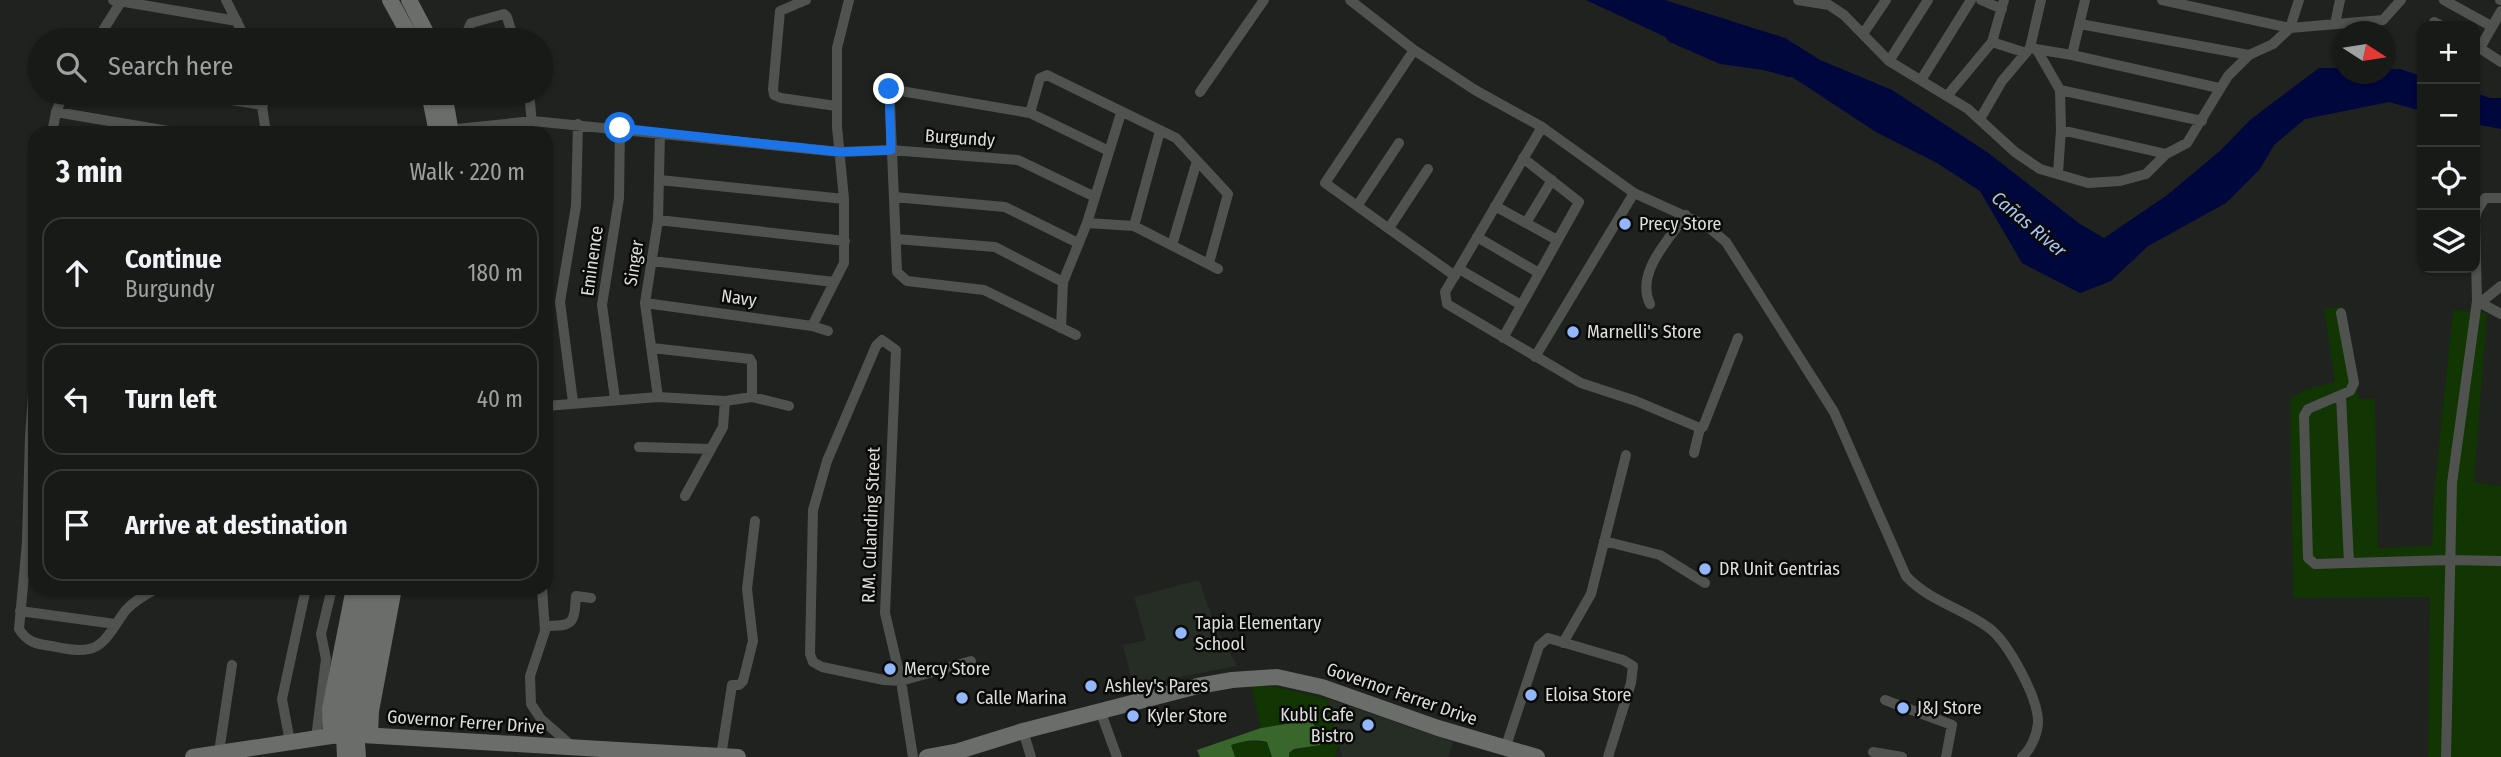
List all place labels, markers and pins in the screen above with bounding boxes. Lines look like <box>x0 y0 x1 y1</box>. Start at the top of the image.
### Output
place label: Precy Store <box>1639 213 1721 235</box>
marker: Precy Store <box>1617 216 1633 232</box>
place label: Marnelli's Store <box>1587 321 1701 343</box>
marker: Marnelli's Store <box>1565 324 1581 340</box>
place label: DR Unit Gentrias <box>1719 558 1840 580</box>
marker: DR Unit Gentrias <box>1697 561 1713 577</box>
place label: Tapia Elementary School <box>1195 612 1321 655</box>
marker: Tapia Elementary School <box>1173 625 1189 641</box>
place label: Mercy Store <box>904 658 990 680</box>
marker: Mercy Store <box>882 661 898 677</box>
place label: Ashley's Pares <box>1105 675 1208 697</box>
marker: Ashley's Pares <box>1083 678 1099 694</box>
place label: Eloisa Store <box>1545 684 1631 706</box>
place label: Calle Marina <box>976 687 1067 709</box>
marker: Eloisa Store <box>1523 687 1539 703</box>
marker: Calle Marina <box>954 690 970 706</box>
place label: J&J Store <box>1917 697 1982 719</box>
marker: J&J Store <box>1895 700 1911 716</box>
place label: Kubli Cafe Bistro <box>1280 704 1354 747</box>
place label: Kyler Store <box>1147 705 1227 727</box>
marker: Kyler Store <box>1125 708 1141 724</box>
marker: Kubli Cafe Bistro <box>1360 717 1376 733</box>

